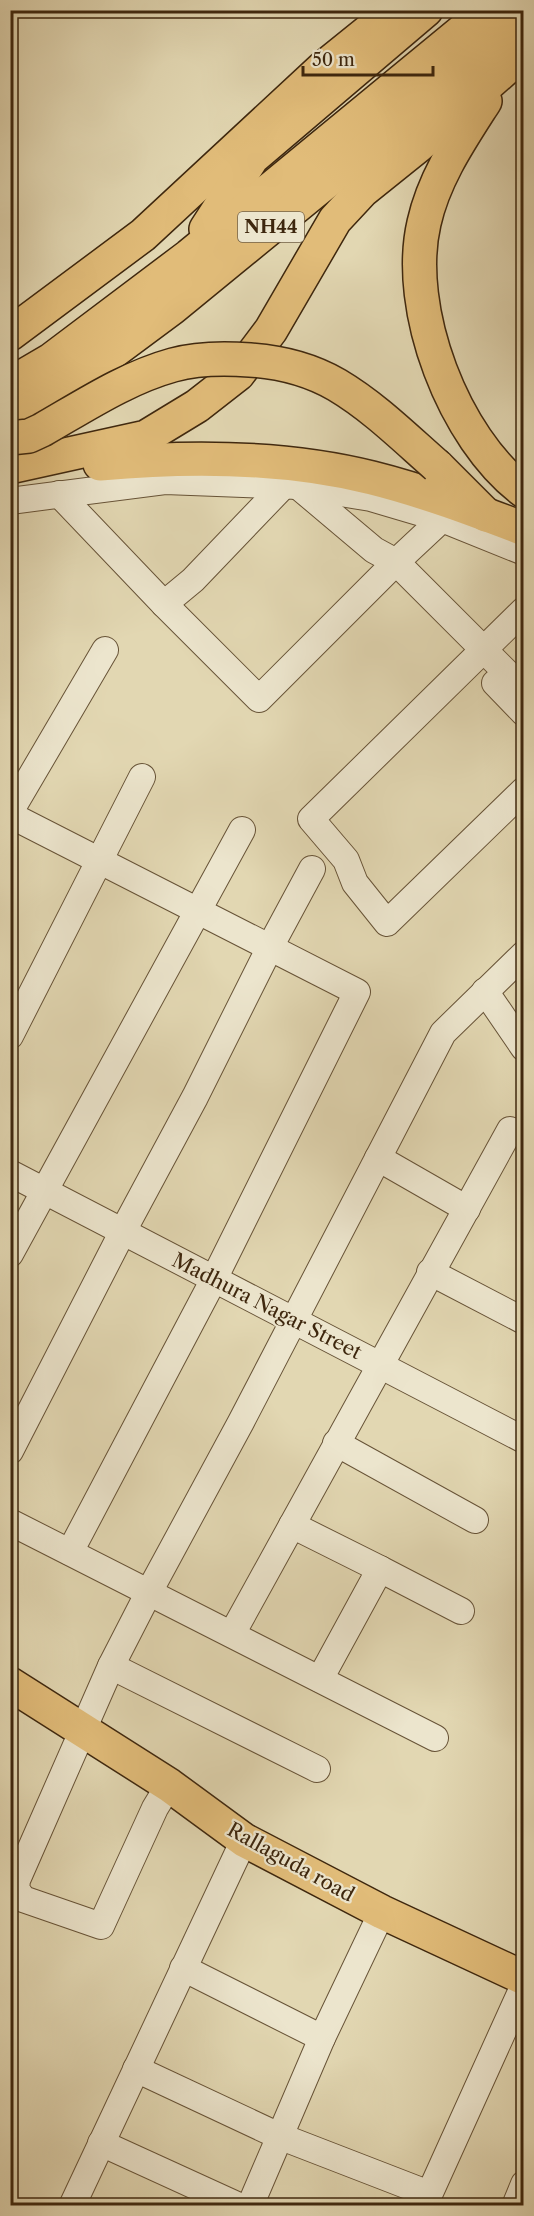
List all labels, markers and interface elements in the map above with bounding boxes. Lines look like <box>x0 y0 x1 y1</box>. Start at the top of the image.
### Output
scale bar <box>303 39 434 77</box>
text: 50 m <box>312 49 355 71</box>
road number: NH44 <box>238 212 304 242</box>
street label: Madhura Nagar Street <box>168 1248 366 1364</box>
street label: Rallaguda road <box>223 1817 359 1907</box>

